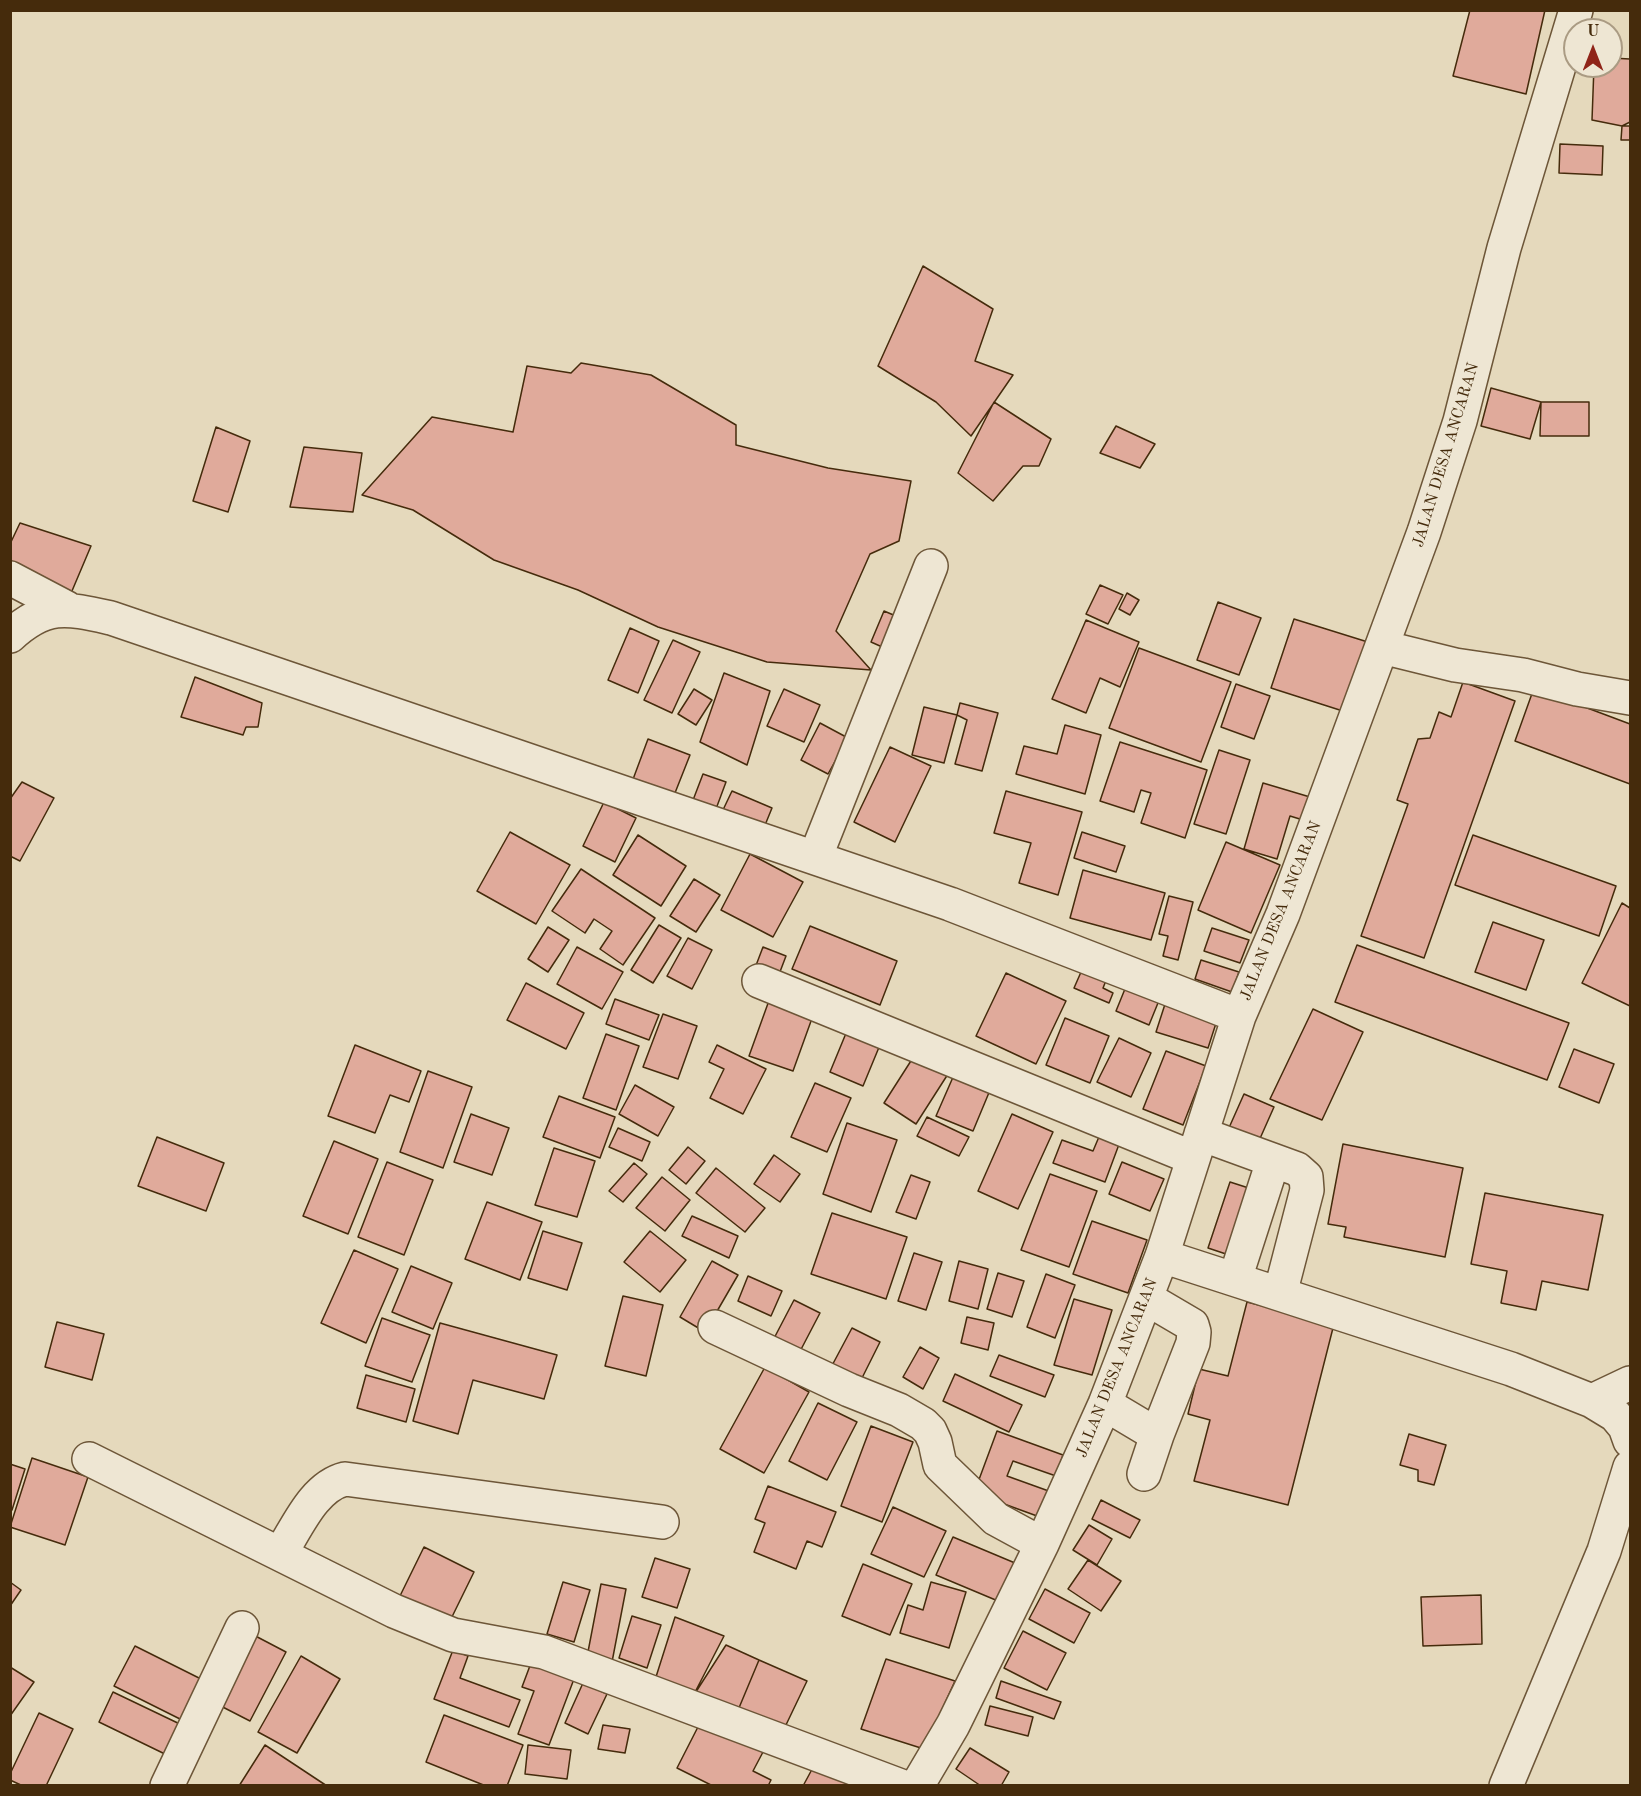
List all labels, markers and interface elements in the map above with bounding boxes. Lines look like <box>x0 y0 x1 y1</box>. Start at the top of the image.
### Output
north arrow <box>1563 18 1623 78</box>
text: U <box>1587 24 1599 40</box>
street label: JALAN DESA ANCARAN <box>1409 360 1483 550</box>
street label: JALAN DESA ANCARAN <box>1236 818 1326 1004</box>
street label: JALAN DESA ANCARAN <box>1072 1275 1162 1461</box>

